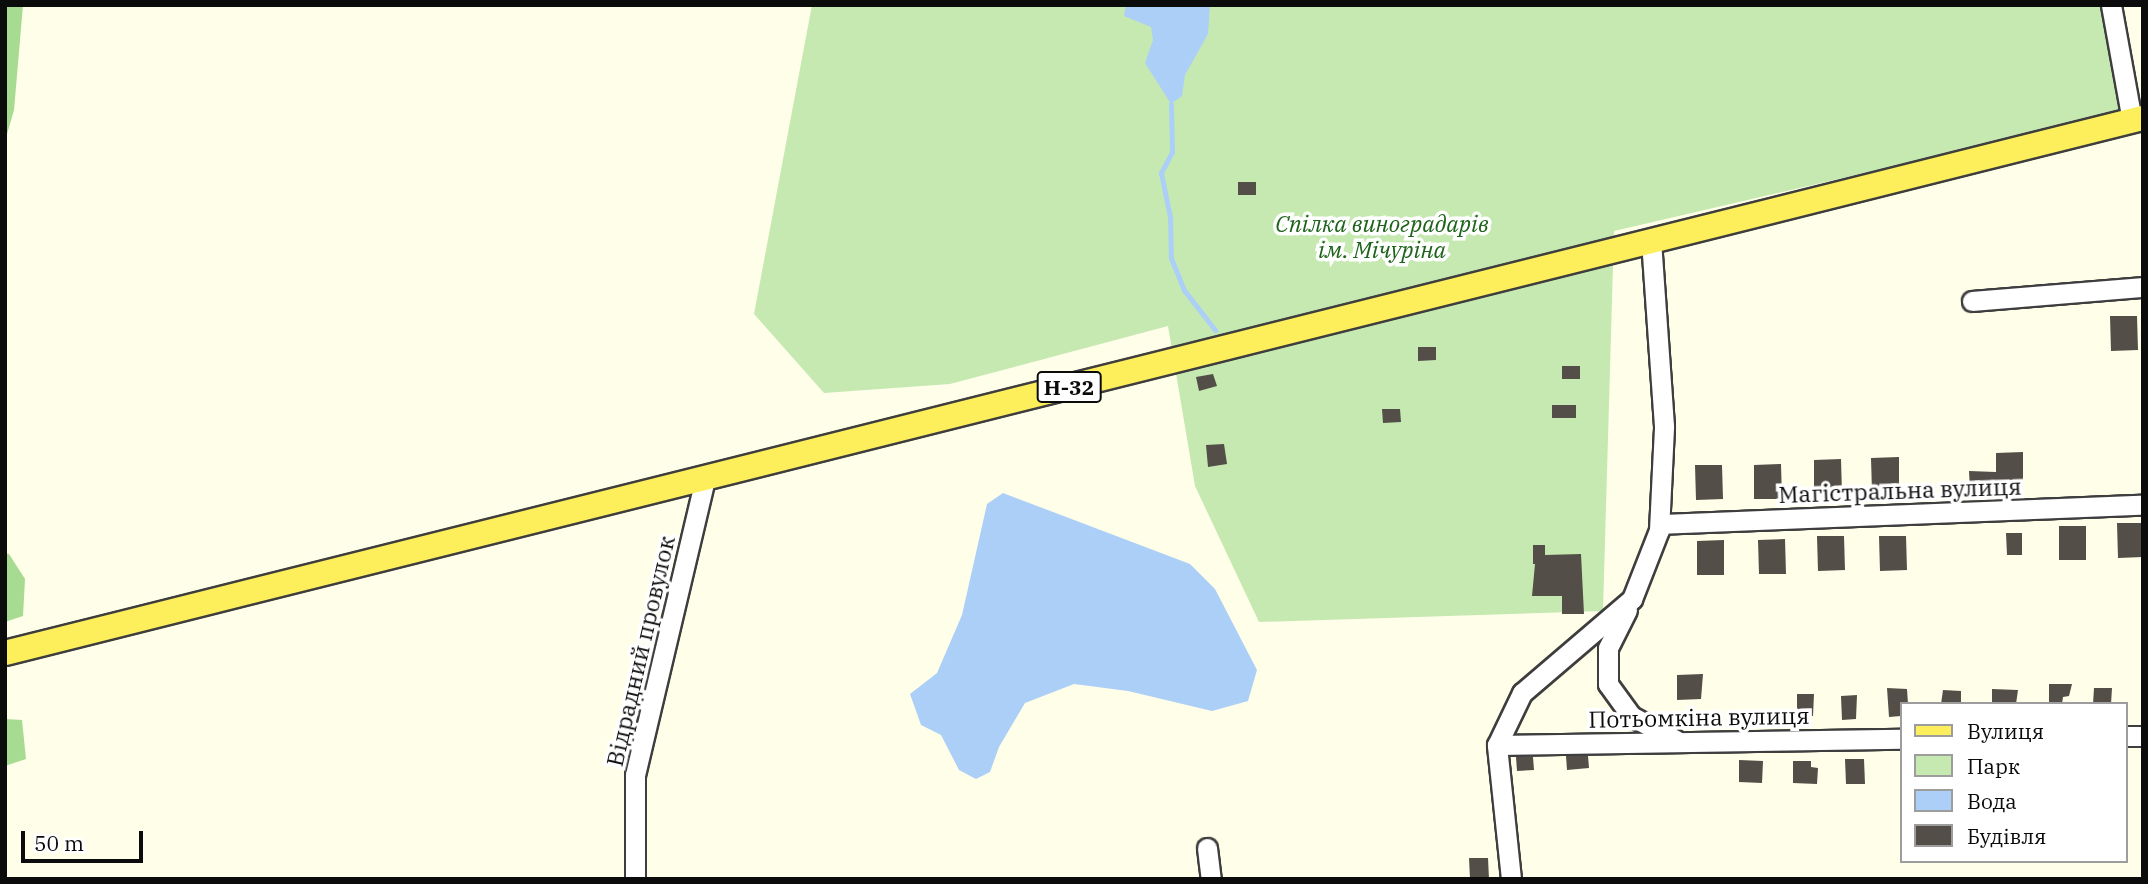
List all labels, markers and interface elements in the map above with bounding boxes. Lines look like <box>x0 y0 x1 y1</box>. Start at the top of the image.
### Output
park label: Спілка виноградарів ім. Мічуріна <box>1275 209 1489 263</box>
road number: Н-32 <box>1036 370 1102 404</box>
street label: Магістральна вулиця <box>1778 472 2022 508</box>
street label: Відрадний провулок <box>600 533 680 769</box>
street label: Потьомкіна вулиця <box>1588 701 1810 733</box>
legend <box>1899 702 2127 863</box>
text: Вулиця <box>1967 717 2044 745</box>
text: Парк <box>1967 752 2020 780</box>
text: Вода <box>1967 787 2017 815</box>
scale bar <box>24 818 147 862</box>
text: Будівля <box>1967 822 2046 850</box>
text: 50 m <box>34 829 84 857</box>

